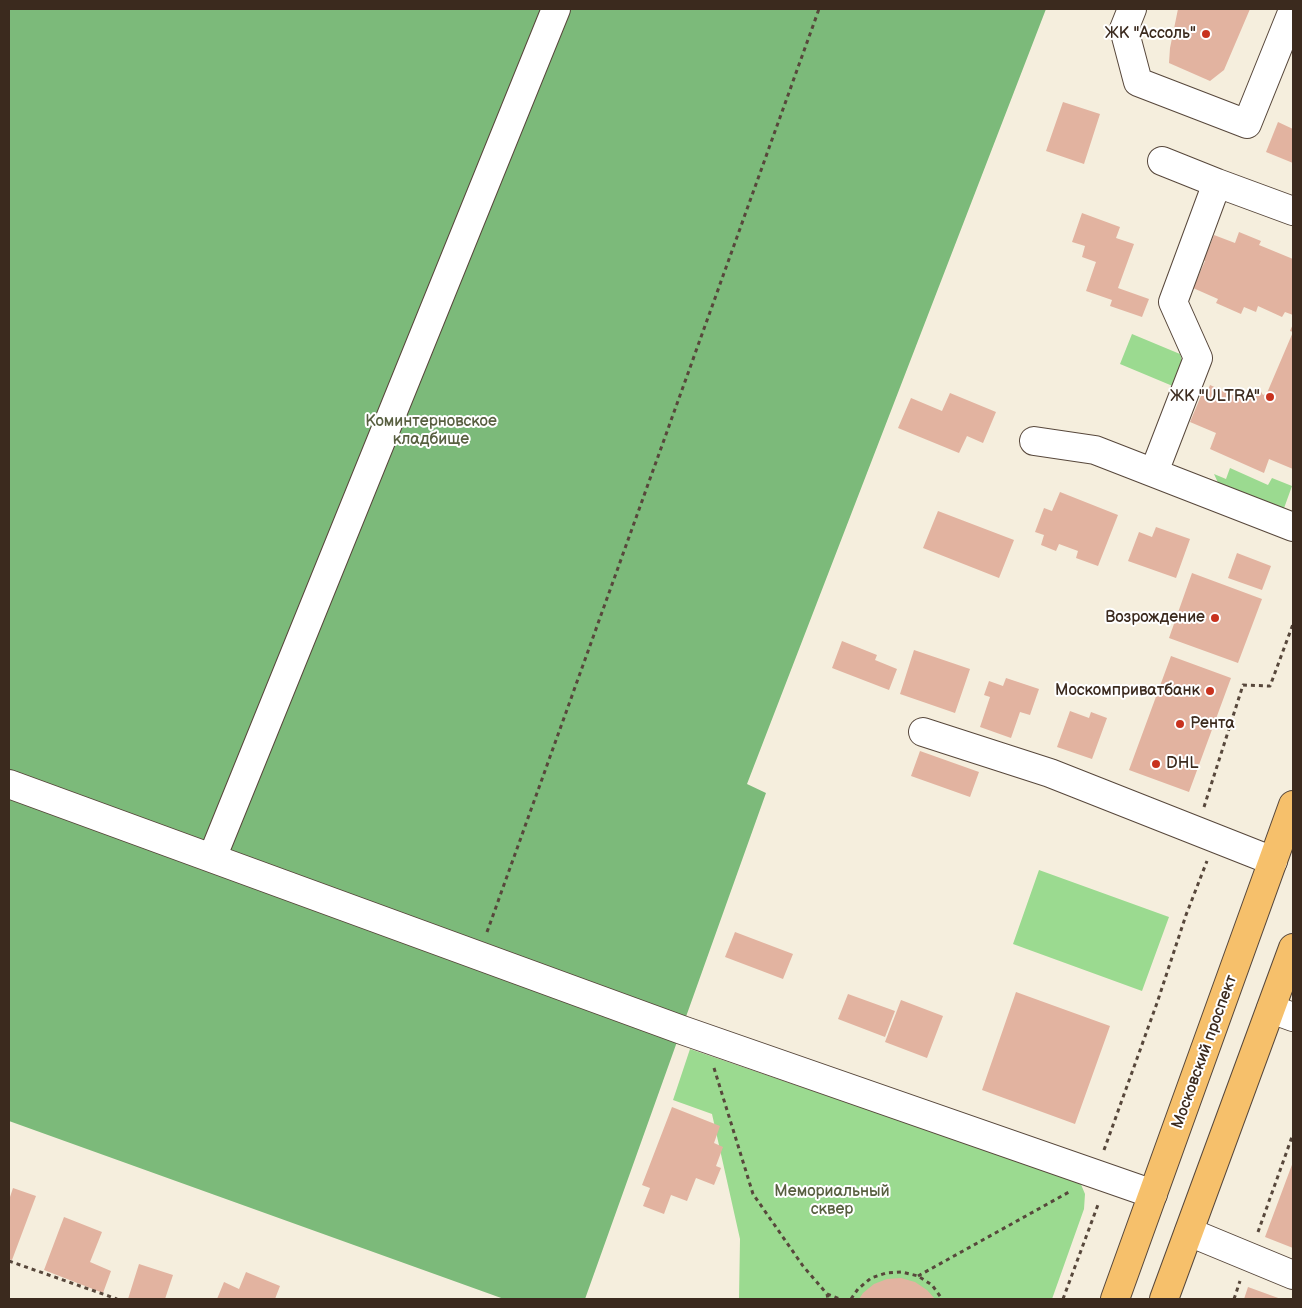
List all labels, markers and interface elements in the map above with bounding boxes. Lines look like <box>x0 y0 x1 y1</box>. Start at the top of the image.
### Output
place label: ЖК "Ассоль" <box>1105 24 1196 44</box>
marker: ЖК "Ассоль" <box>1200 28 1212 40</box>
place label: ЖК "ULTRA" <box>1170 387 1260 407</box>
marker: ЖК "ULTRA" <box>1264 391 1276 403</box>
park label: Коминтерновское кладбище <box>365 412 497 450</box>
place label: Возрождение <box>1105 608 1205 628</box>
marker: Возрождение <box>1209 612 1221 624</box>
place label: Москомприватбанк <box>1055 681 1200 701</box>
marker: Москомприватбанк <box>1204 685 1216 697</box>
place label: Рента <box>1190 714 1235 734</box>
marker: Рента <box>1174 718 1186 730</box>
place label: DHL <box>1166 754 1199 774</box>
marker: DHL <box>1150 758 1162 770</box>
street label: Московский проспект <box>1168 973 1242 1131</box>
park label: Мемориальный сквер <box>774 1182 890 1220</box>

